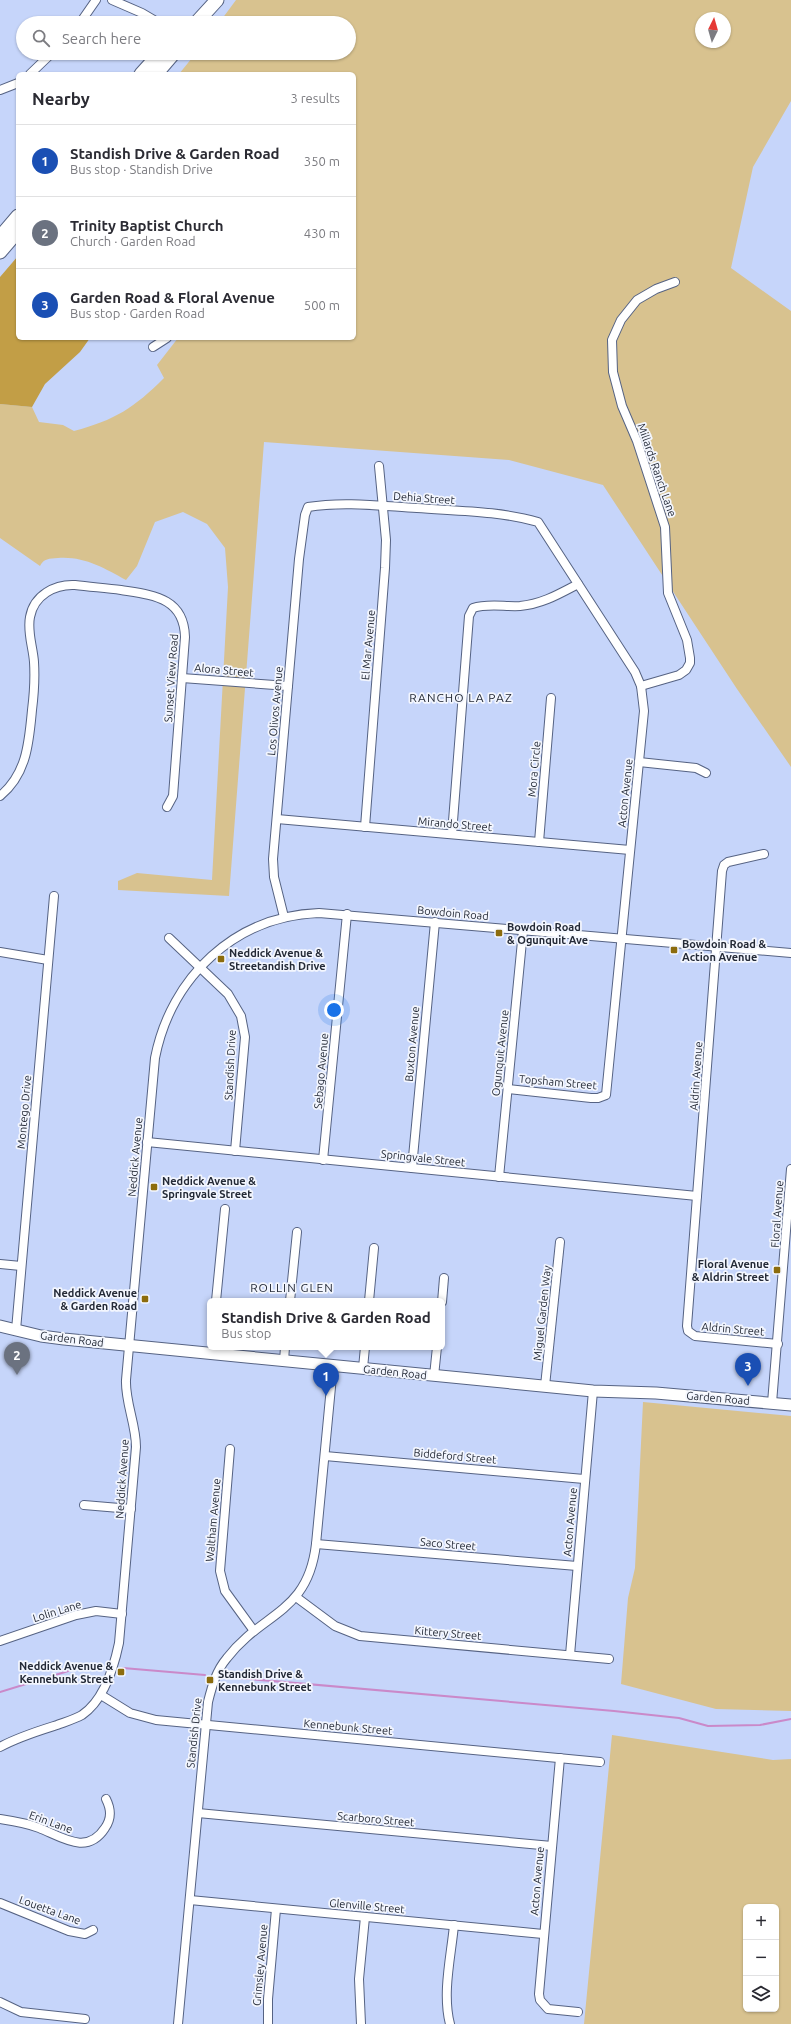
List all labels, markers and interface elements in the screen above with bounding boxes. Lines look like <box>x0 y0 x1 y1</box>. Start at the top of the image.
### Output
north arrow <box>695 12 731 48</box>
search box <box>16 16 356 60</box>
icon: search <box>30 27 52 49</box>
text: Search here <box>62 30 141 47</box>
text: Nearby <box>32 89 90 108</box>
text: 3 results <box>290 91 340 105</box>
text: Standish Drive & Garden Road <box>70 145 280 162</box>
text: 1 <box>41 154 49 168</box>
text: 350 m <box>304 154 340 168</box>
text: Bus stop · Standish Drive <box>70 162 213 176</box>
text: Trinity Baptist Church <box>70 217 224 234</box>
text: 2 <box>41 226 49 240</box>
text: 430 m <box>304 226 340 240</box>
text: Church · Garden Road <box>70 234 196 248</box>
text: Garden Road & Floral Avenue <box>70 289 275 306</box>
text: 3 <box>41 298 49 312</box>
text: 500 m <box>304 298 340 312</box>
text: Bus stop · Garden Road <box>70 306 205 320</box>
street label: Millards Ranch Lane <box>635 422 679 518</box>
street label: Dehia Street <box>393 490 456 506</box>
street label: El Mar Avenue <box>359 609 377 681</box>
street label: Sunset View Road <box>162 633 180 723</box>
street label: Alora Street <box>194 661 255 679</box>
street label: Los Olivos Avenue <box>265 666 285 756</box>
district label: RANCHO LA PAZ <box>409 691 513 704</box>
street label: Mora Circle <box>526 741 542 797</box>
street label: Acton Avenue <box>615 758 635 828</box>
street label: Mirando Street <box>417 815 493 833</box>
street label: Bowdoin Road <box>417 904 489 922</box>
place label: Bowdoin Road & Ogunquit Ave <box>507 921 588 946</box>
marker: Bowdoin Road & Ogunquit Ave <box>494 928 504 938</box>
place label: Bowdoin Road & Action Avenue <box>682 938 766 963</box>
marker: Bowdoin Road & Action Avenue <box>669 945 679 955</box>
place label: Neddick Avenue & Streetandish Drive <box>229 947 326 972</box>
marker: Neddick Avenue & Streetandish Drive <box>216 954 226 964</box>
your location <box>324 1000 344 1020</box>
street label: Buxton Avenue <box>403 1006 421 1082</box>
street label: Ogunquit Avenue <box>490 1009 510 1097</box>
street label: Standish Drive <box>222 1029 238 1101</box>
street label: Sebago Avenue <box>312 1032 330 1110</box>
street label: Aldrin Avenue <box>688 1041 704 1111</box>
street label: Topsham Street <box>519 1073 598 1091</box>
street label: Montego Drive <box>15 1075 33 1149</box>
street label: Neddick Avenue <box>126 1117 144 1197</box>
street label: Springvale Street <box>380 1148 466 1168</box>
place label: Neddick Avenue & Springvale Street <box>162 1175 256 1200</box>
street label: Floral Avenue <box>769 1180 785 1248</box>
marker: Neddick Avenue & Springvale Street <box>149 1182 159 1192</box>
place label: Floral Avenue & Aldrin Street <box>692 1258 769 1283</box>
street label: Miguel Garden Way <box>531 1264 553 1361</box>
marker: Floral Avenue & Aldrin Street <box>772 1265 782 1275</box>
district label: ROLLIN GLEN <box>250 1281 334 1294</box>
place label: Neddick Avenue & Garden Road <box>53 1287 137 1312</box>
marker: Neddick Avenue & Garden Road <box>140 1294 150 1304</box>
popup <box>207 1298 445 1350</box>
text: Standish Drive & Garden Road <box>221 1309 431 1326</box>
street label: Aldrin Street <box>701 1320 765 1338</box>
text: Bus stop <box>221 1326 271 1340</box>
street label: Garden Road <box>40 1329 104 1349</box>
pin: 2 <box>4 1342 30 1375</box>
pin: 3 <box>735 1353 761 1386</box>
pin: 1 <box>313 1363 339 1396</box>
street label: Garden Road <box>363 1363 427 1381</box>
street label: Garden Road <box>686 1389 750 1407</box>
street label: Neddick Avenue <box>113 1439 131 1519</box>
street label: Biddeford Street <box>413 1446 498 1466</box>
street label: Waltham Avenue <box>203 1478 223 1562</box>
street label: Acton Avenue <box>561 1487 579 1557</box>
street label: Saco Street <box>419 1536 477 1552</box>
street label: Lolin Lane <box>31 1598 83 1624</box>
street label: Kittery Street <box>414 1624 483 1642</box>
place label: Neddick Avenue & Kennebunk Street <box>19 1660 113 1685</box>
marker: Neddick Avenue & Kennebunk Street <box>116 1667 126 1677</box>
place label: Standish Drive & Kennebunk Street <box>218 1668 312 1693</box>
marker: Standish Drive & Kennebunk Street <box>205 1675 215 1685</box>
street label: Standish Drive <box>184 1697 204 1769</box>
street label: Kennebunk Street <box>303 1717 394 1737</box>
street label: Erin Lane <box>28 1809 74 1835</box>
street label: Scarboro Street <box>337 1810 416 1828</box>
street label: Acton Avenue <box>528 1846 546 1916</box>
street label: Louetta Lane <box>17 1893 83 1927</box>
street label: Glenville Street <box>329 1897 406 1915</box>
map controls <box>743 1904 779 2012</box>
button: + <box>743 1904 779 1940</box>
street label: Grimsley Avenue <box>250 1924 270 2006</box>
button: − <box>743 1940 779 1976</box>
button: layers <box>743 1976 779 2012</box>

